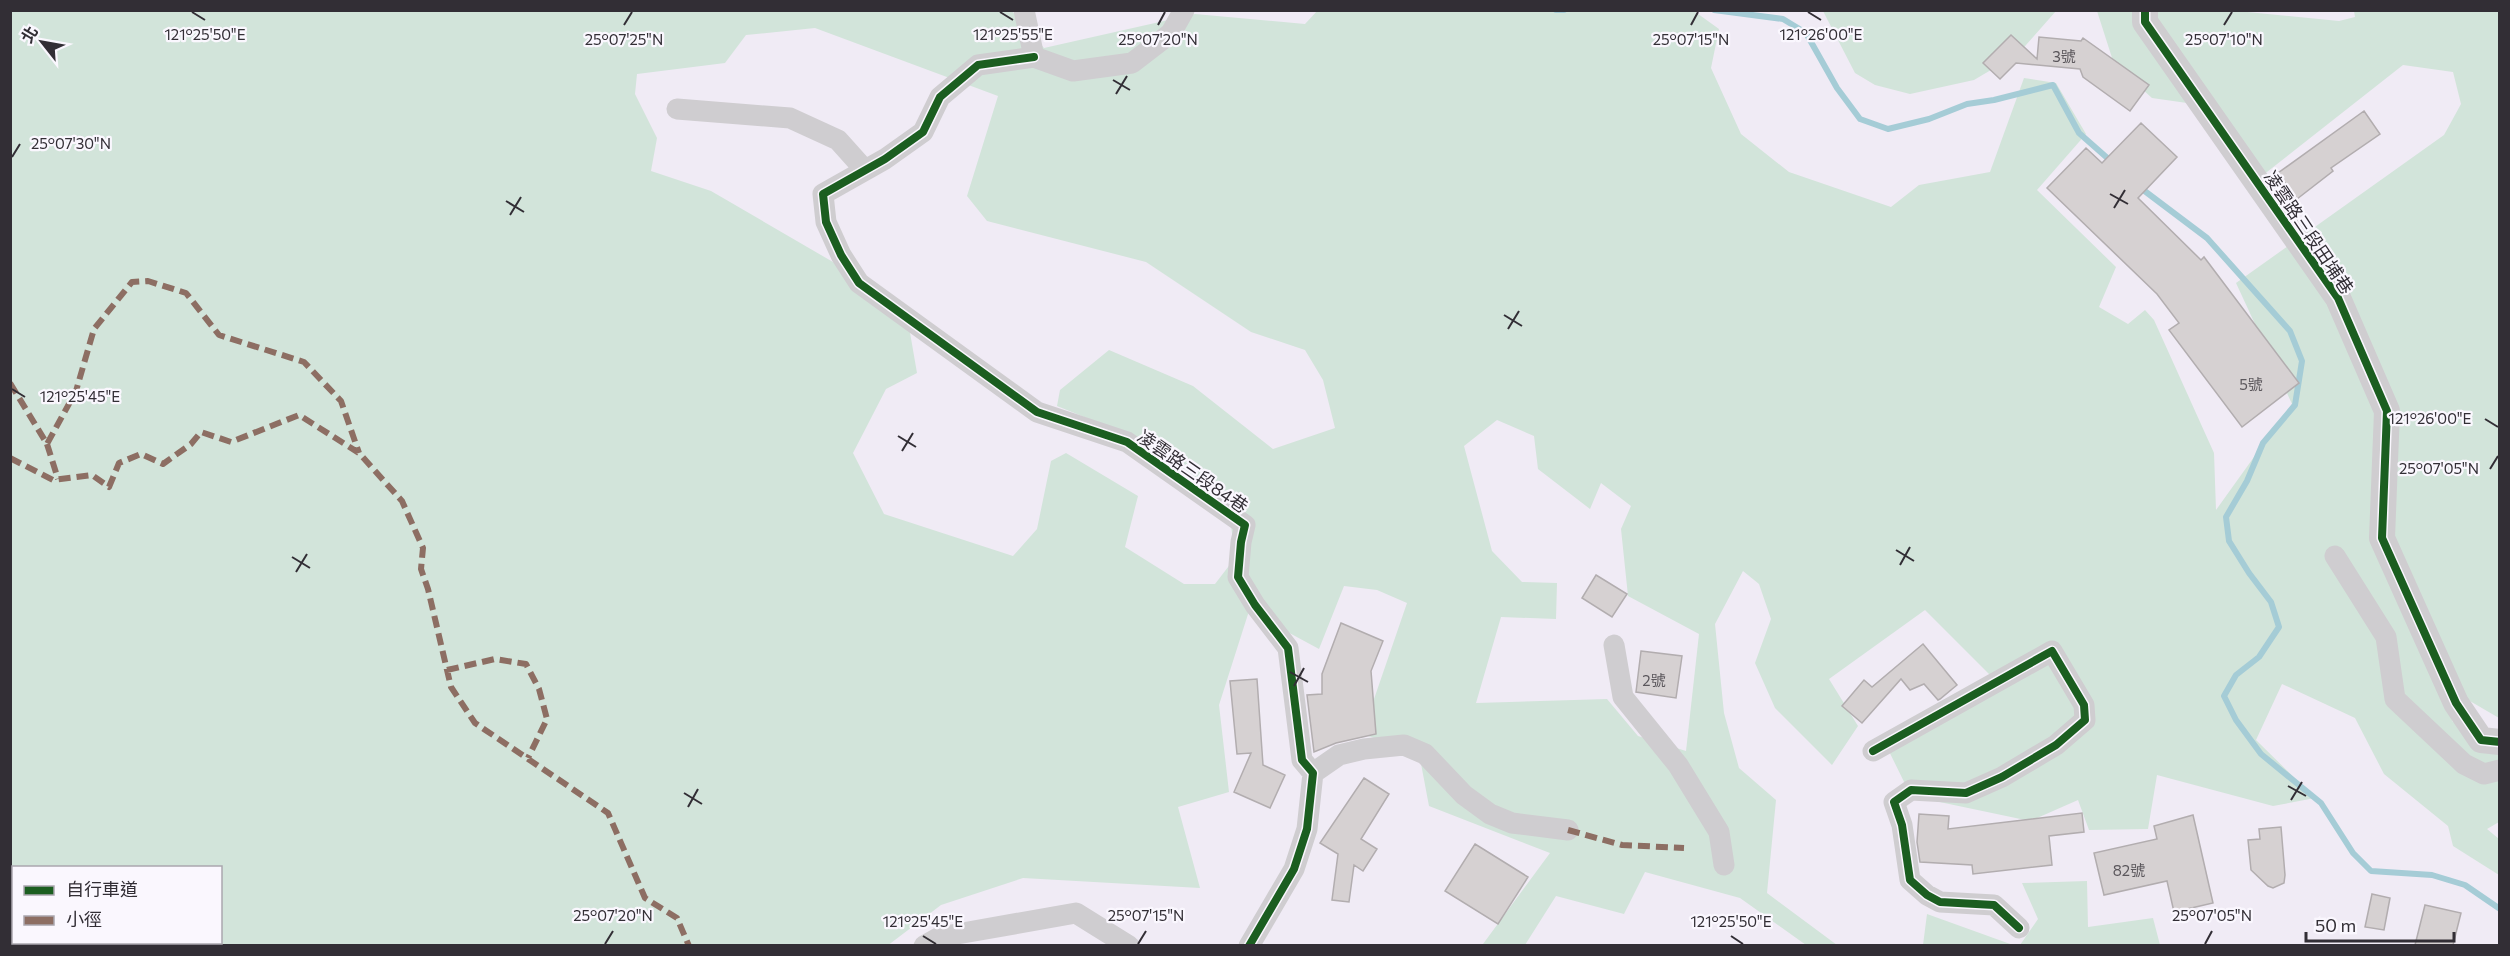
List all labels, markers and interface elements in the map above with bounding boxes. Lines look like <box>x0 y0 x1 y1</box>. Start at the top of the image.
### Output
north arrow <box>12 12 72 72</box>
text: 北 <box>16 22 41 46</box>
text: 121°25'50"E <box>164 25 246 43</box>
text: 121°25'55"E <box>973 25 1053 43</box>
text: 121°26'00"E <box>1780 25 1862 43</box>
text: 25°07'25"N <box>585 30 663 48</box>
text: 25°07'20"N <box>1118 30 1198 48</box>
text: 25°07'15"N <box>1653 30 1729 48</box>
text: 25°07'10"N <box>2185 30 2263 48</box>
house number: 3號 <box>2052 47 2076 65</box>
text: 25°07'30"N <box>31 134 111 152</box>
street label: 凌雲路三段田埔巷 <box>2260 166 2358 298</box>
house number: 5號 <box>2239 375 2263 393</box>
text: 121°25'45"E <box>40 387 120 405</box>
text: 121°26'00"E <box>2389 409 2471 427</box>
street label: 凌雲路三段84巷 <box>1134 425 1252 517</box>
text: 25°07'05"N <box>2399 459 2479 477</box>
house number: 2號 <box>1642 671 1666 689</box>
house number: 82號 <box>2113 861 2145 879</box>
legend <box>12 866 222 944</box>
text: 自行車道 <box>66 878 138 900</box>
scale bar <box>2306 905 2454 943</box>
text: 25°07'20"N <box>573 906 653 924</box>
text: 25°07'15"N <box>1108 906 1184 924</box>
text: 25°07'05"N <box>2172 906 2252 924</box>
text: 小徑 <box>66 908 102 930</box>
text: 121°25'45"E <box>883 912 963 930</box>
text: 121°25'50"E <box>1690 912 1772 930</box>
text: 50 m <box>2315 914 2356 936</box>

